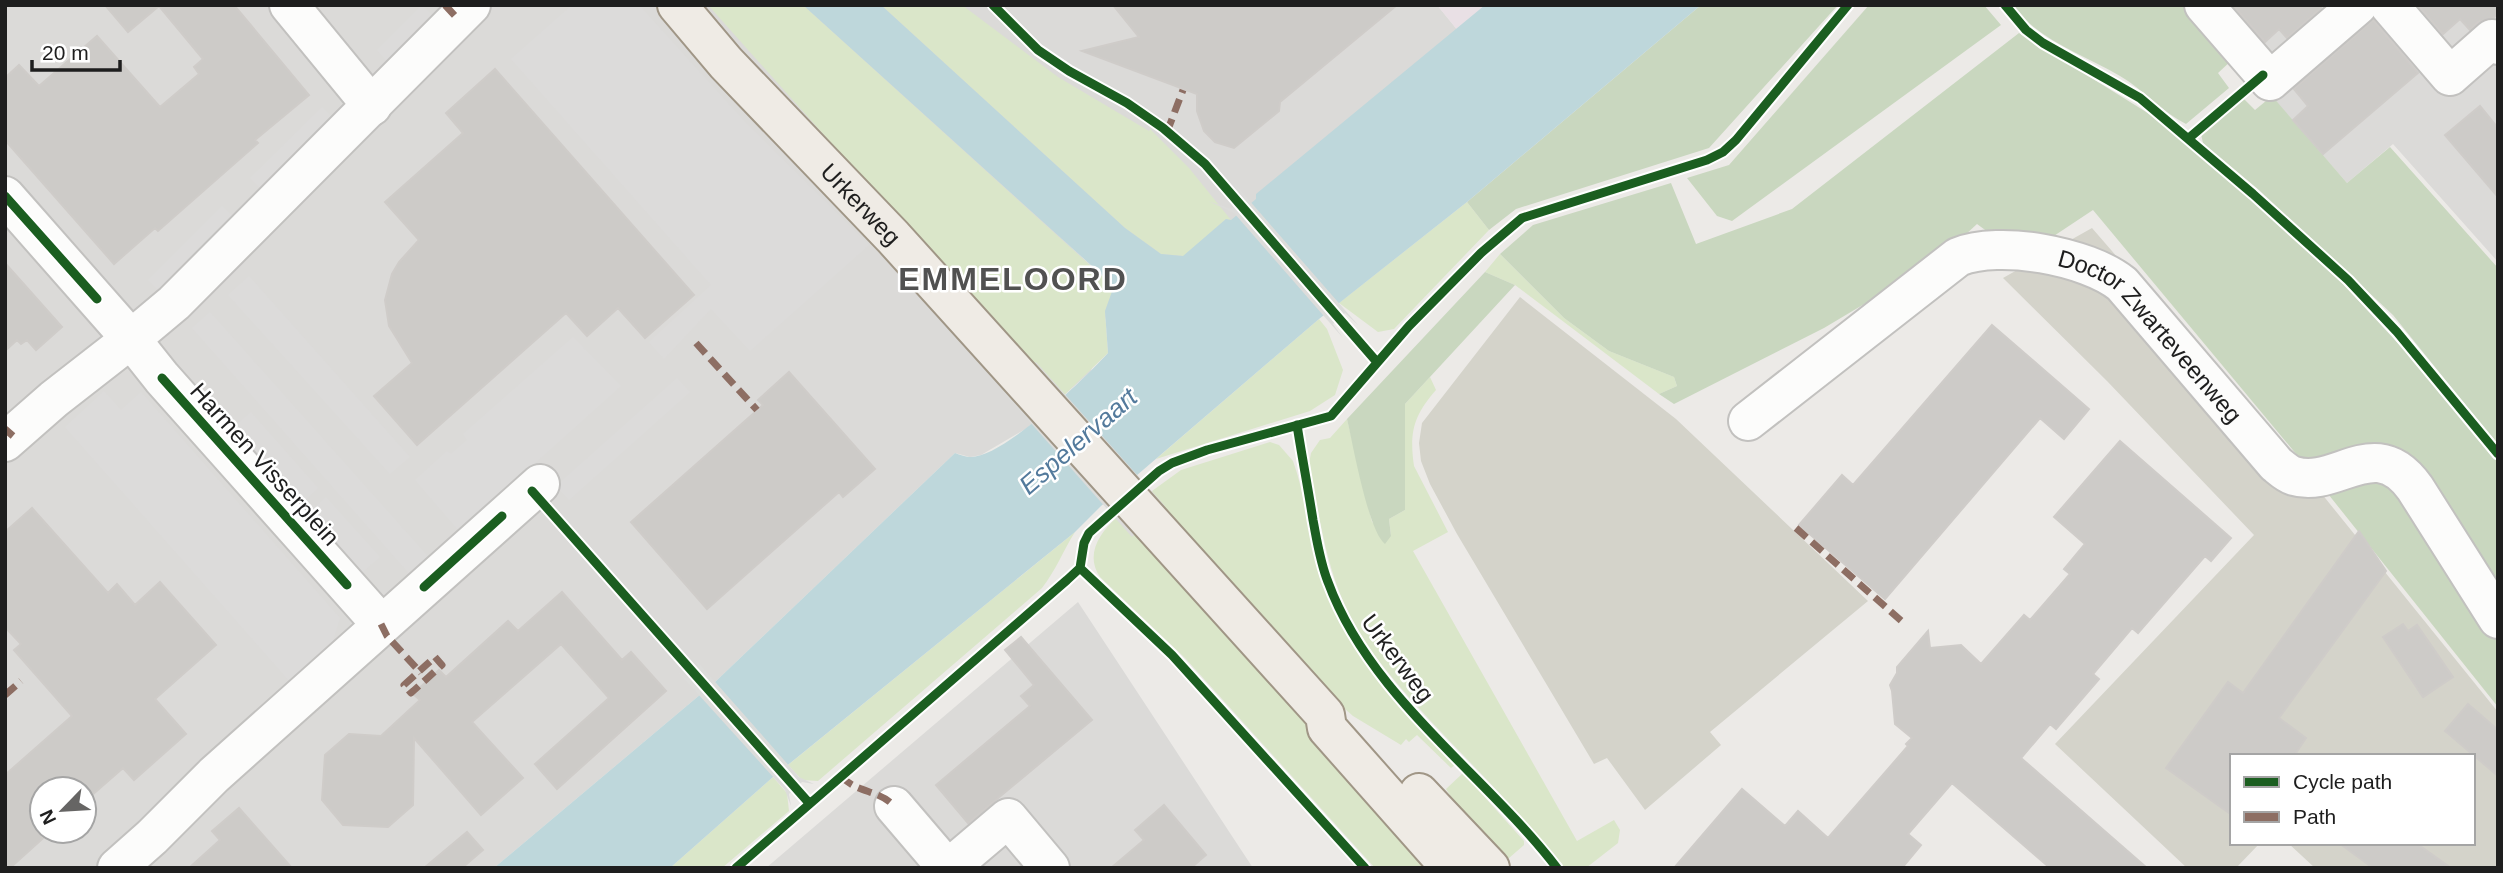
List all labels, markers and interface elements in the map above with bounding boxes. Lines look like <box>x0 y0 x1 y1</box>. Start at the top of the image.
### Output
scale bar <box>32 28 119 72</box>
text: 20 m <box>42 41 89 64</box>
street label: Urkerweg <box>816 157 906 250</box>
street label: Doctor Zwarteveenweg <box>2055 244 2248 428</box>
district label: EMMELOORD <box>898 261 1128 297</box>
street label: Harmen Visserplein <box>185 377 345 551</box>
water label: Espelervaart <box>1013 381 1144 500</box>
street label: Urkerweg <box>1356 609 1440 707</box>
legend <box>2230 754 2475 845</box>
text: Cycle path <box>2293 770 2392 793</box>
north arrow <box>28 775 98 845</box>
text: Path <box>2293 805 2336 828</box>
text: N <box>36 806 60 828</box>

